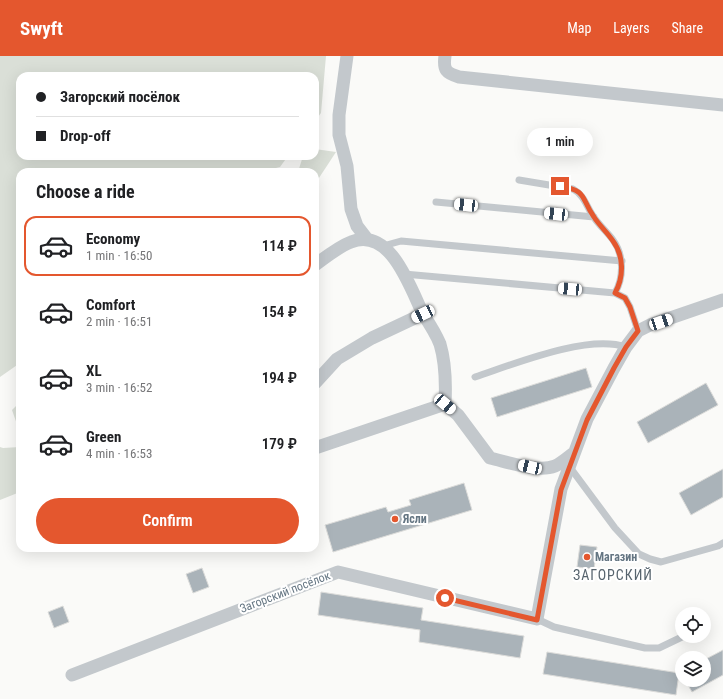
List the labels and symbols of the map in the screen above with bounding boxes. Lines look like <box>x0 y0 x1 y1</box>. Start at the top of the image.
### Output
callout: 1 min <box>527 128 593 156</box>
route end <box>551 177 569 195</box>
car <box>453 198 479 212</box>
car <box>543 207 569 221</box>
car <box>558 282 582 296</box>
car <box>410 303 436 325</box>
car <box>648 312 674 332</box>
car <box>432 392 458 416</box>
car <box>517 458 543 476</box>
place label: Ясли <box>402 512 427 526</box>
marker: Ясли <box>390 514 400 524</box>
place label: Магазин <box>595 550 637 564</box>
marker: Магазин <box>582 552 592 562</box>
district label: ЗАГОРСКИЙ <box>573 567 653 583</box>
street label: Загорский посёлок <box>238 568 332 616</box>
route start <box>436 589 454 607</box>

